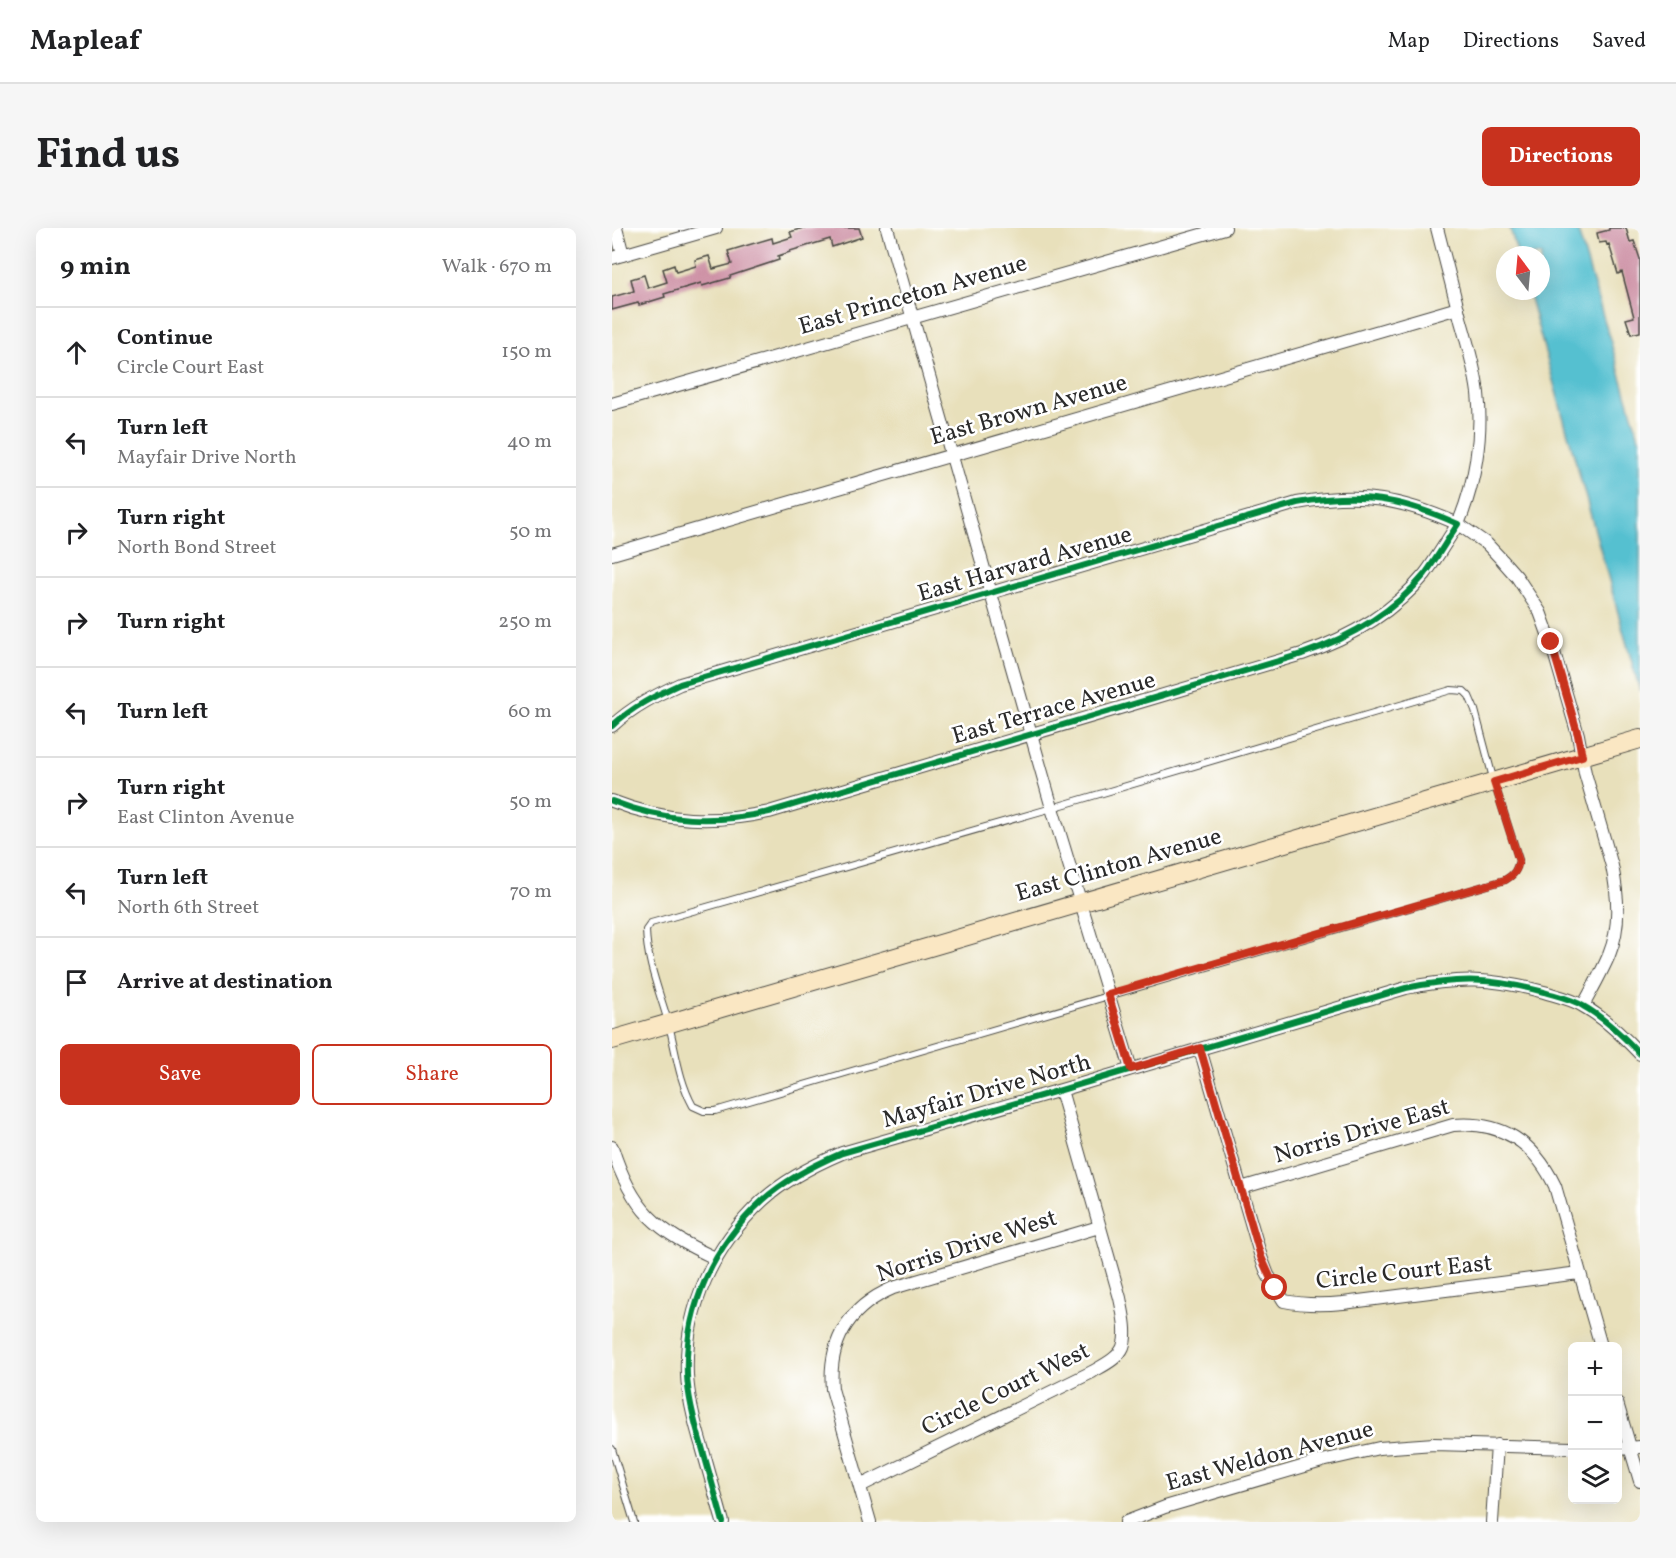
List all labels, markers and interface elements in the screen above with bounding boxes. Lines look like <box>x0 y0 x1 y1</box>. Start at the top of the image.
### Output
text: Mapleaf <box>30 22 140 61</box>
text: Map <box>1388 27 1430 56</box>
text: Directions <box>1463 27 1559 56</box>
text: Saved <box>1592 27 1646 56</box>
text: Find us <box>36 127 180 186</box>
button: Directions <box>1482 127 1640 186</box>
north arrow <box>1496 246 1550 300</box>
street label: East Princeton Avenue <box>795 247 1031 345</box>
text: 9 min <box>60 249 131 285</box>
text: Walk · 670 m <box>442 253 552 281</box>
text: Continue <box>117 323 213 354</box>
icon: ahead <box>60 336 93 369</box>
text: 150 m <box>501 338 552 366</box>
text: Circle Court East <box>117 354 264 382</box>
street label: East Brown Avenue <box>926 367 1132 455</box>
text: Turn left <box>117 413 208 444</box>
icon: left <box>60 426 93 459</box>
text: 40 m <box>507 428 552 456</box>
text: Mayfair Drive North <box>117 444 297 472</box>
text: Turn right <box>117 503 225 534</box>
icon: right <box>60 516 93 549</box>
text: 50 m <box>509 518 552 546</box>
street label: East Harvard Avenue <box>914 518 1136 612</box>
text: North Bond Street <box>117 534 277 562</box>
icon: right <box>60 606 93 639</box>
text: Turn right <box>117 607 225 638</box>
text: 250 m <box>498 608 552 636</box>
route end <box>1537 628 1563 654</box>
street label: East Terrace Avenue <box>948 664 1160 754</box>
icon: left <box>60 696 93 729</box>
text: Turn left <box>117 697 208 728</box>
text: 60 m <box>508 698 552 726</box>
text: Turn right <box>117 773 225 804</box>
icon: right <box>60 786 93 819</box>
text: 50 m <box>509 788 552 816</box>
text: East Clinton Avenue <box>117 804 294 832</box>
street label: East Clinton Avenue <box>1012 820 1226 912</box>
text: Turn left <box>117 863 208 894</box>
icon: left <box>60 876 93 909</box>
text: 70 m <box>509 878 552 906</box>
text: North 6th Street <box>117 894 259 922</box>
icon: arrive <box>60 966 93 999</box>
text: Arrive at destination <box>117 967 333 998</box>
button: Save <box>60 1044 300 1105</box>
button: Share <box>312 1044 552 1105</box>
street label: Mayfair Drive North <box>879 1046 1095 1138</box>
street label: Norris Drive East <box>1270 1091 1454 1173</box>
street label: Norris Drive West <box>872 1202 1062 1292</box>
street label: Circle Court East <box>1314 1247 1494 1299</box>
route start <box>1261 1274 1287 1300</box>
street label: Circle Court West <box>916 1335 1096 1445</box>
map controls <box>1568 1342 1622 1504</box>
button: + <box>1568 1342 1622 1396</box>
button: − <box>1568 1396 1622 1450</box>
street label: East Weldon Avenue <box>1162 1413 1378 1501</box>
button: layers <box>1568 1450 1622 1504</box>

